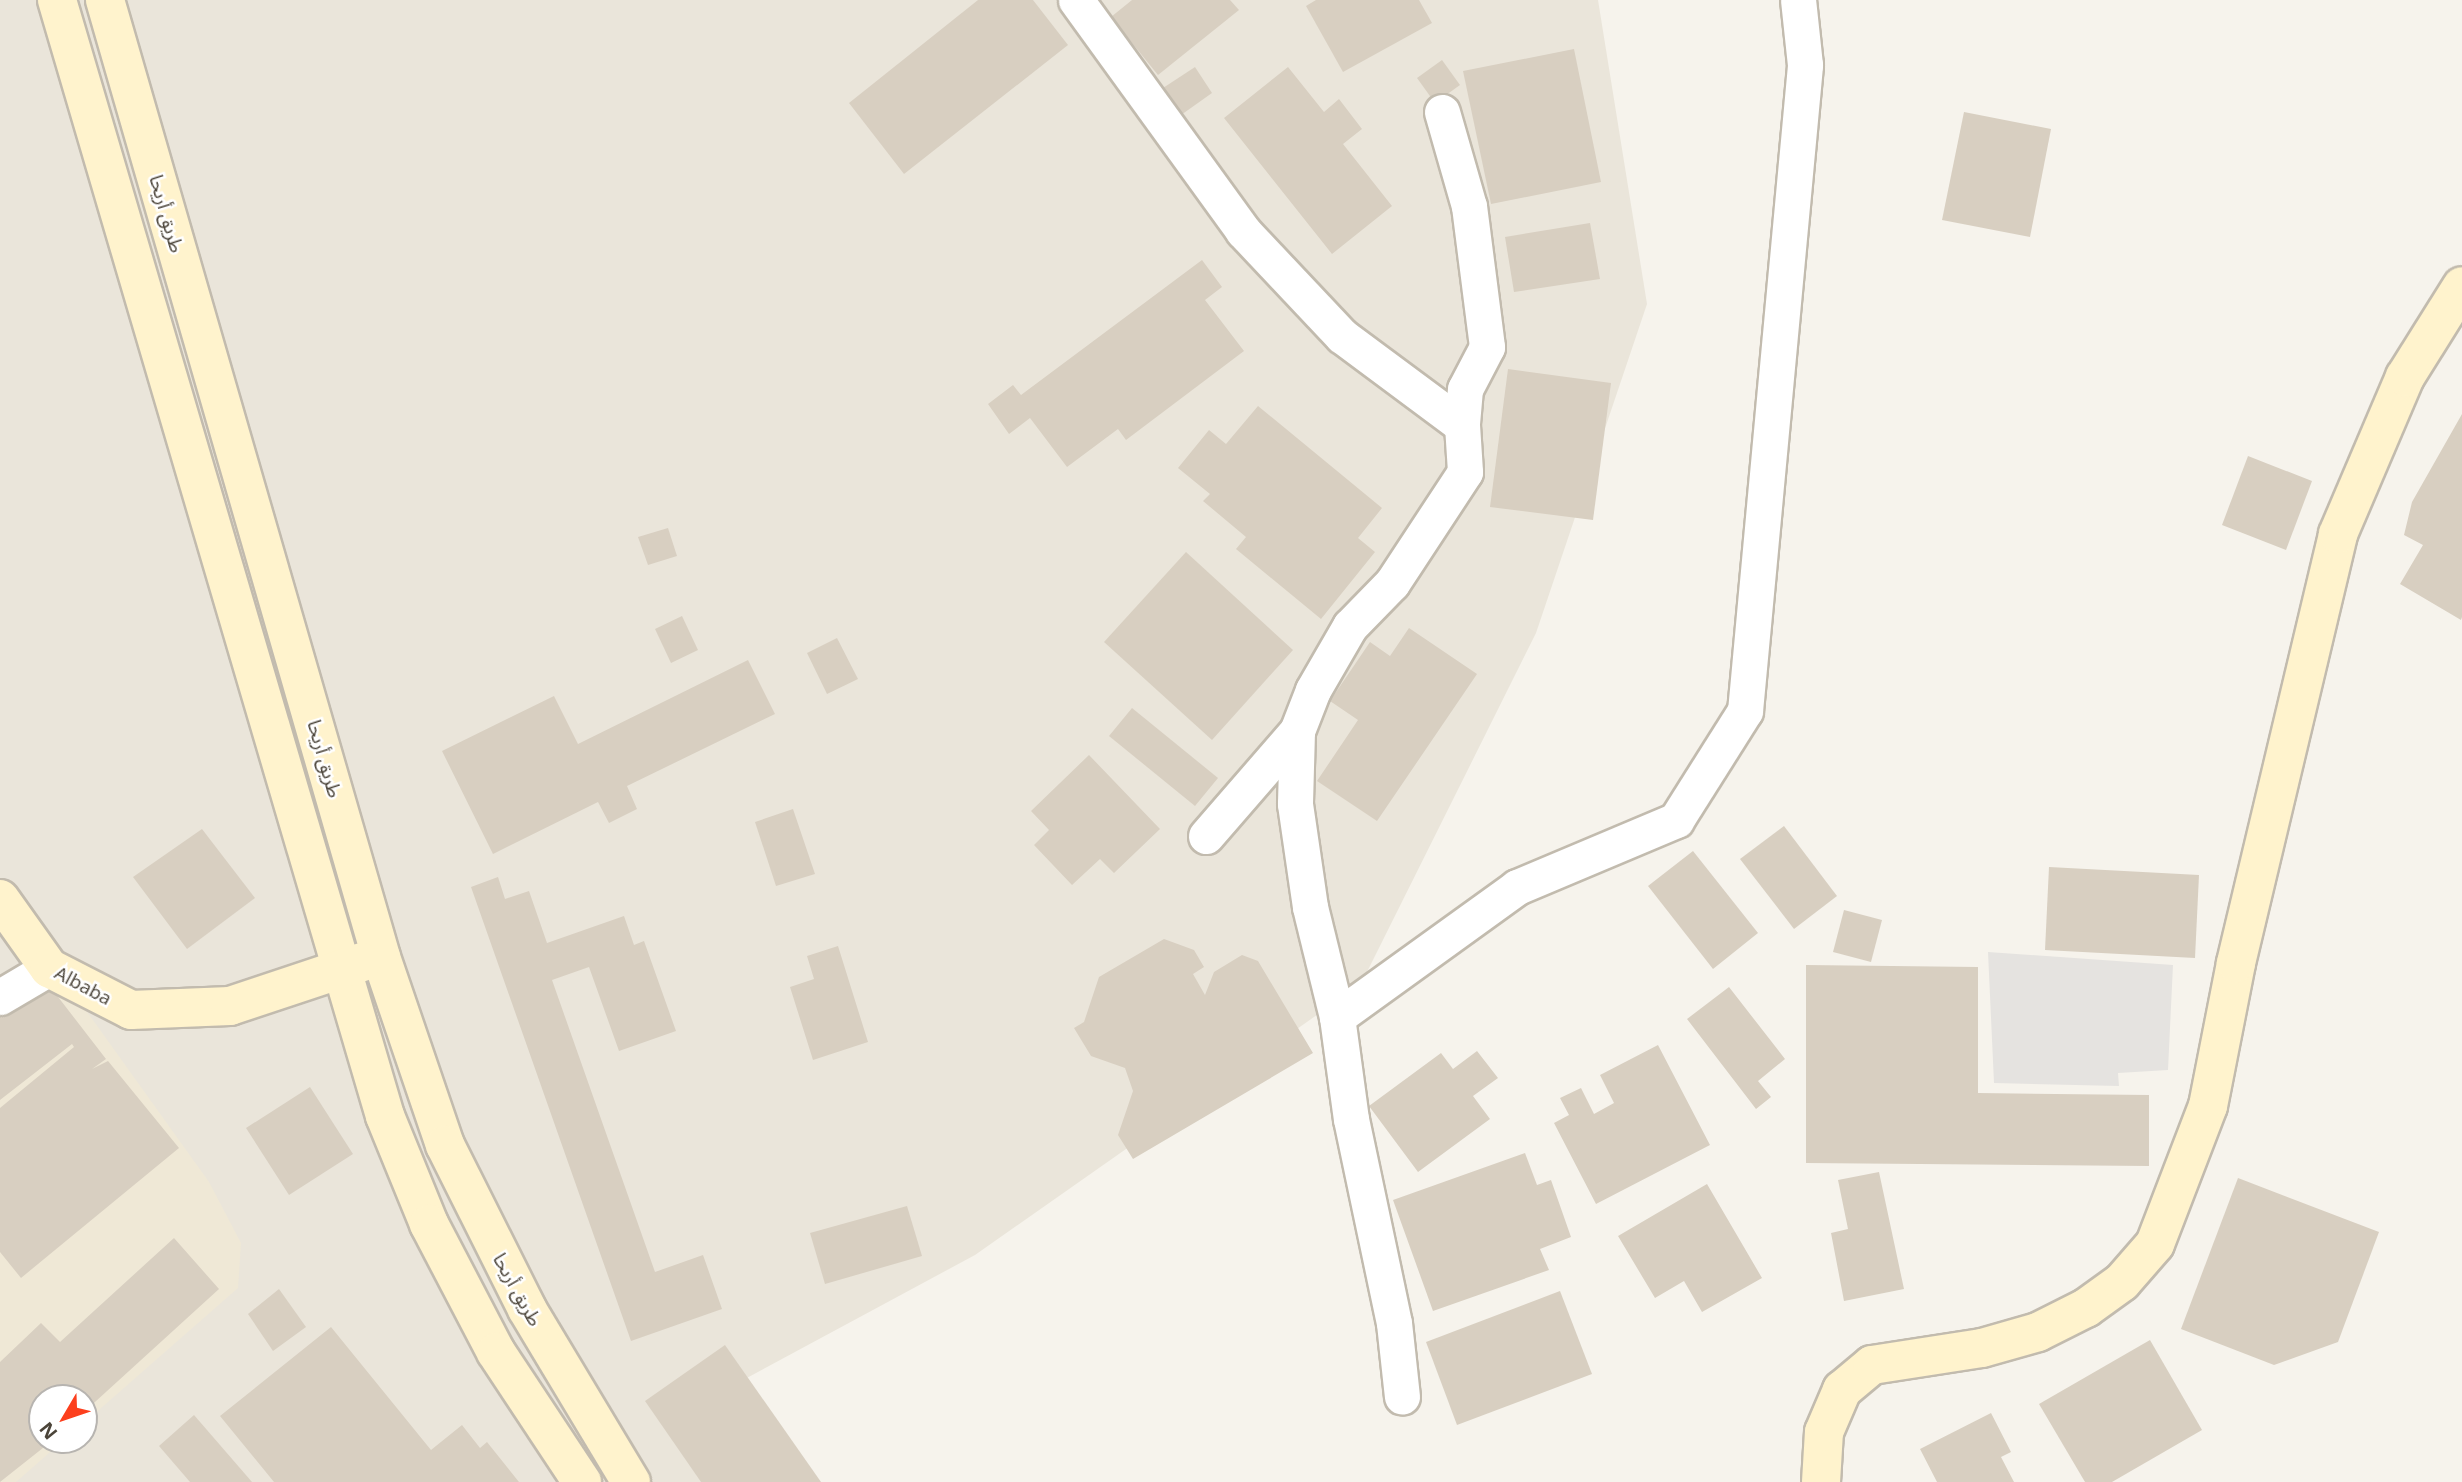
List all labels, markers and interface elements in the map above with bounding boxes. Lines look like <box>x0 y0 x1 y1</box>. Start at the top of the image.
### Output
street label: طريق أريحا <box>144 172 188 256</box>
street label: طريق أريحا <box>302 717 346 801</box>
street label: Albaba <box>51 962 115 1010</box>
street label: طريق أريحا <box>488 1250 546 1330</box>
north arrow <box>28 1384 98 1454</box>
text: N <box>33 1417 63 1445</box>

